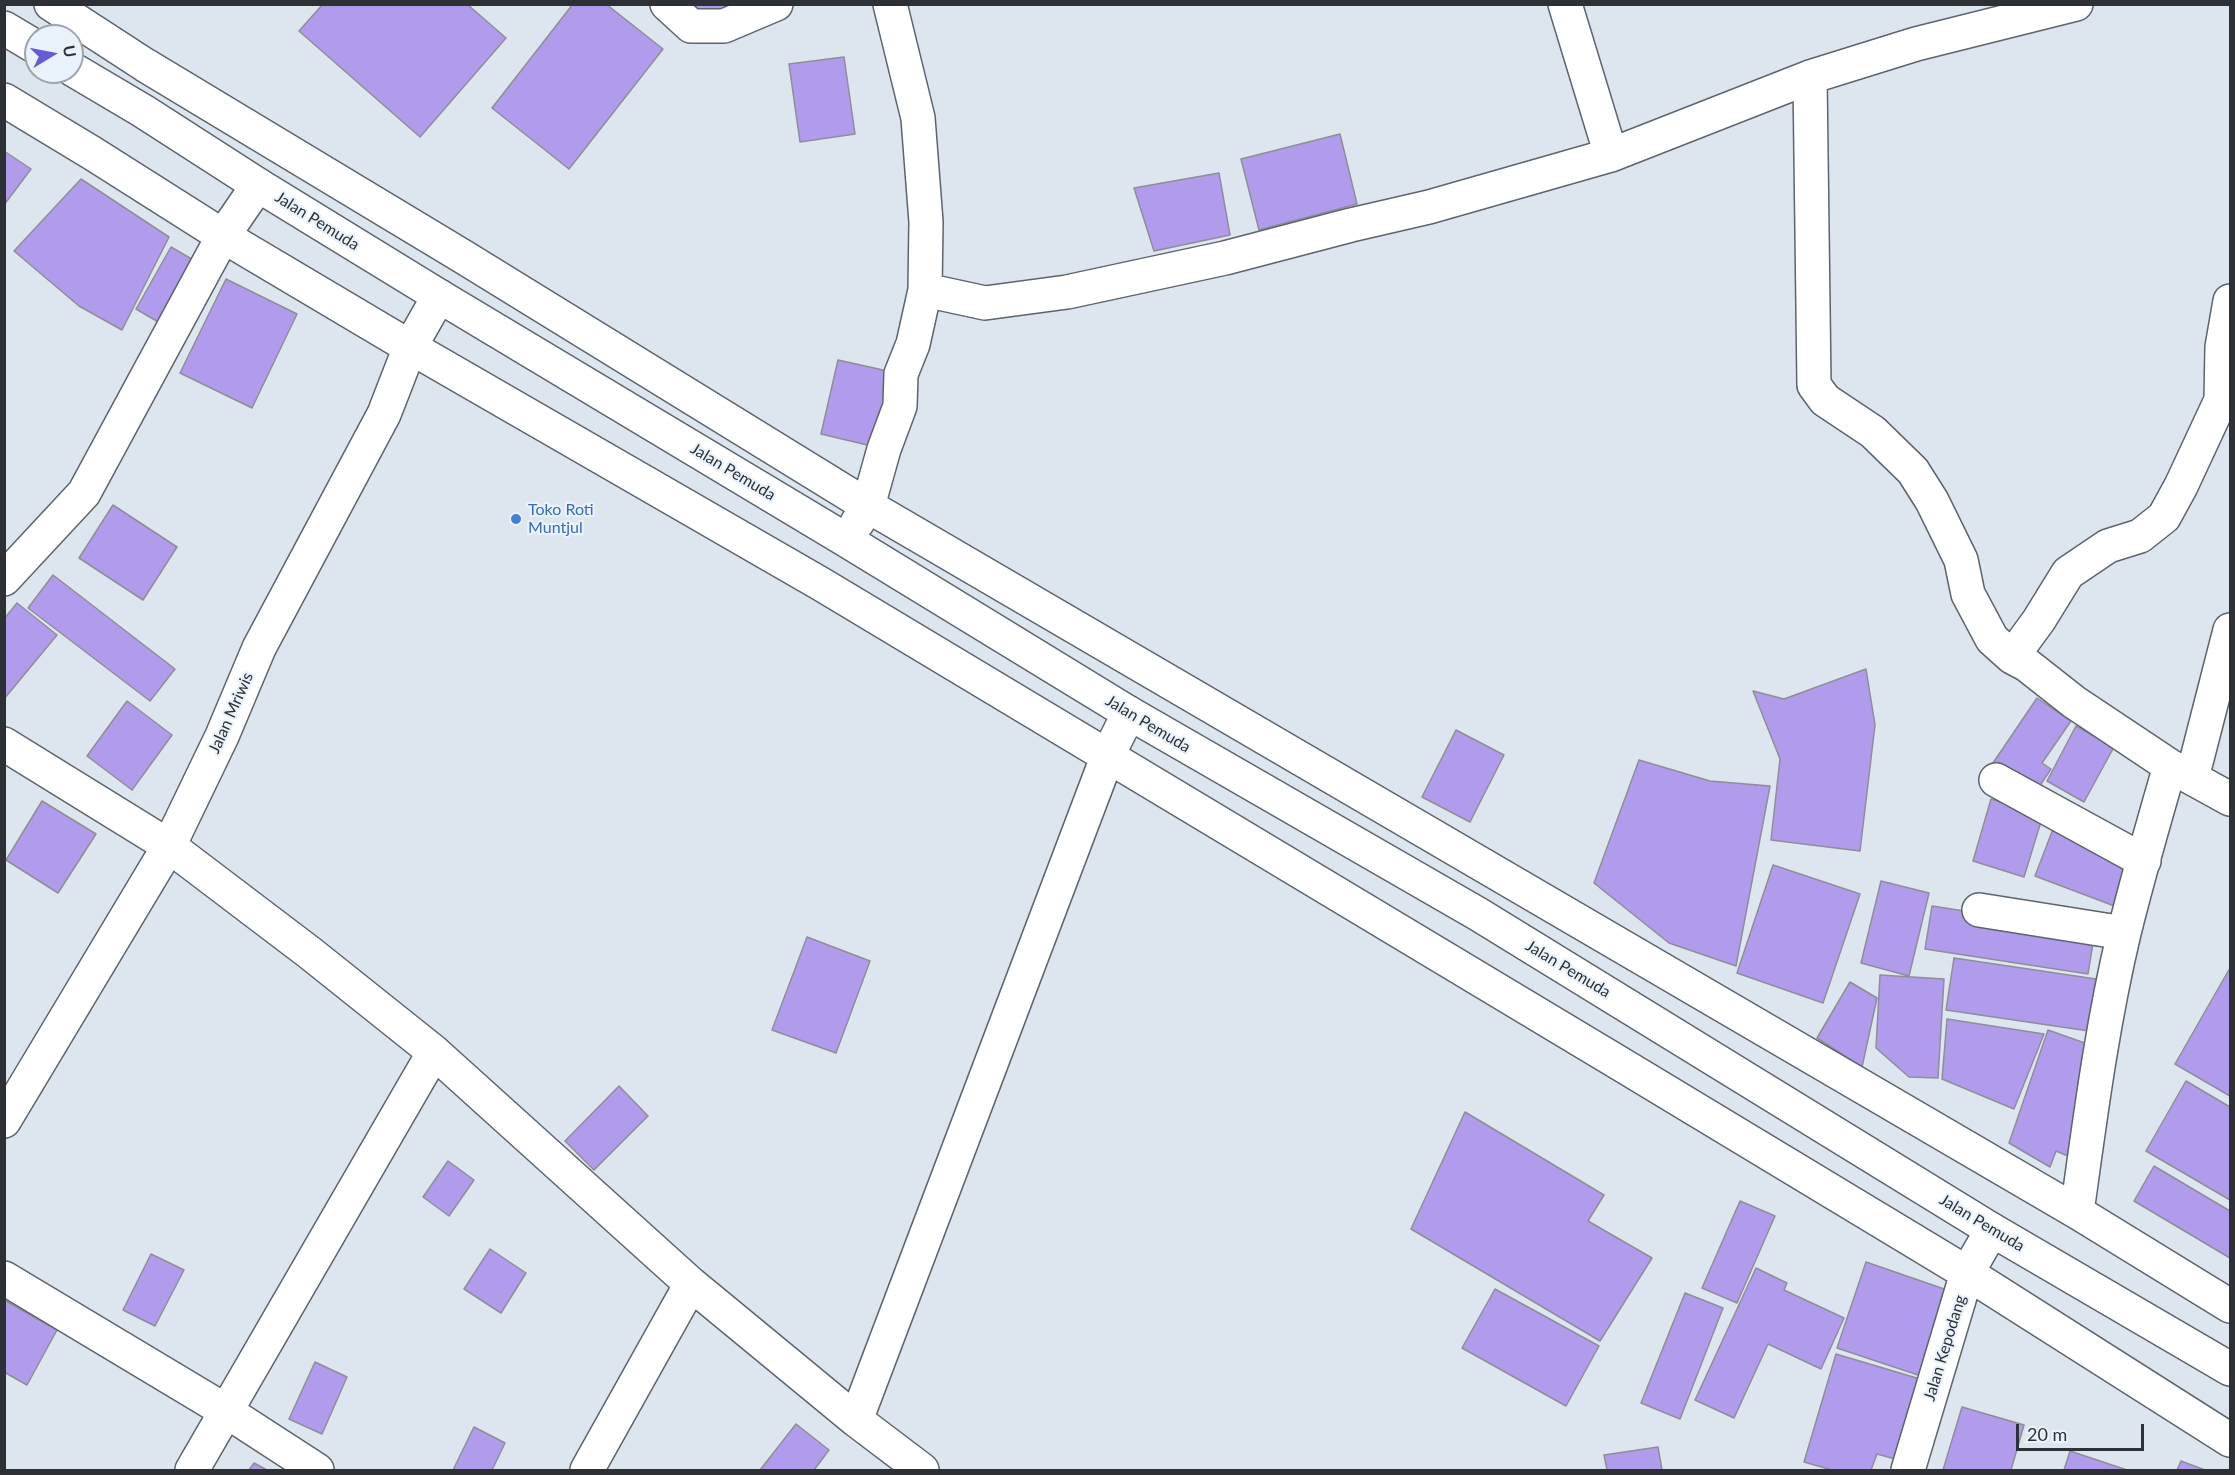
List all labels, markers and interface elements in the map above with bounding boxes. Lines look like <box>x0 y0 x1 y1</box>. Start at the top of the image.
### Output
north arrow <box>24 24 84 84</box>
text: U <box>60 44 81 59</box>
street label: Jalan Pemuda <box>271 187 363 255</box>
street label: Jalan Pemuda <box>687 439 779 505</box>
place label: Toko Roti Muntjul <box>528 500 594 538</box>
marker: Toko Roti Muntjul <box>509 512 523 526</box>
street label: Jalan Mriwis <box>205 669 257 757</box>
street label: Jalan Pemuda <box>1102 691 1194 757</box>
street label: Jalan Pemuda <box>1522 936 1614 1002</box>
street label: Jalan Pemuda <box>1936 1190 2028 1256</box>
street label: Jalan Kepodang <box>1920 1293 1970 1403</box>
scale bar <box>2019 1412 2146 1450</box>
text: 20 m <box>2027 1423 2067 1445</box>

